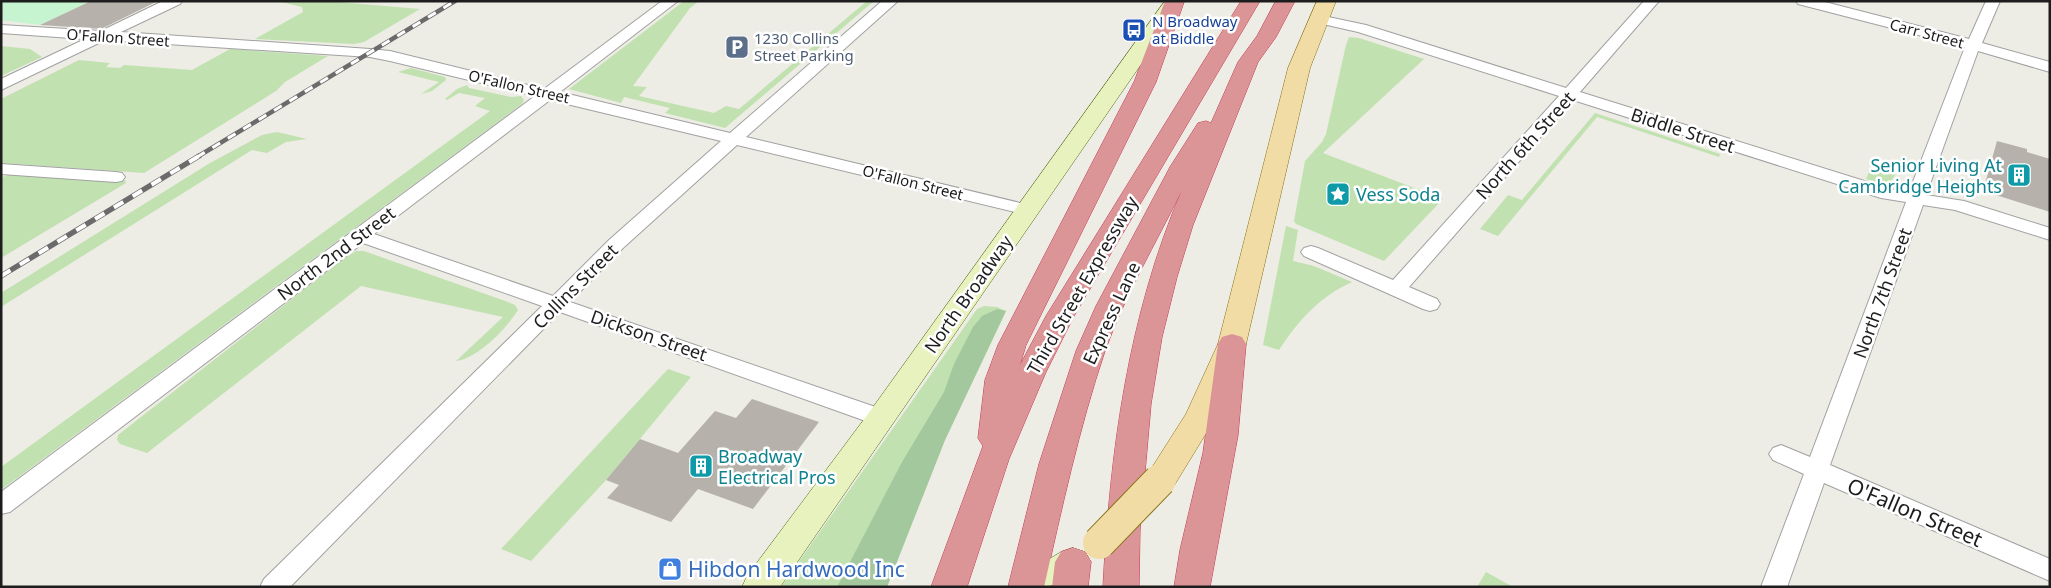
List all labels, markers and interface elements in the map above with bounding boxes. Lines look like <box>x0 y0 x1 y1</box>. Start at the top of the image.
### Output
place label: N Broadway at Biddle <box>1152 11 1238 48</box>
street label: Carr Street <box>1888 13 1967 53</box>
bus stop icon: N Broadway at Biddle <box>1121 17 1147 43</box>
street label: O'Fallon Street <box>66 23 171 51</box>
place label: 1230 Collins Street Parking <box>754 28 854 65</box>
parking icon: 1230 Collins Street Parking <box>724 34 750 60</box>
street label: O'Fallon Street <box>466 65 572 107</box>
street label: North 6th Street <box>1470 86 1580 204</box>
street label: Biddle Street <box>1628 102 1739 158</box>
place label: Senior Living At Cambridge Heights <box>1838 153 2002 198</box>
street label: O'Fallon Street <box>861 160 966 204</box>
building icon: Senior Living At Cambridge Heights <box>2006 162 2032 188</box>
place icon: Vess Soda <box>1325 181 1351 207</box>
place label: Vess Soda <box>1356 182 1440 206</box>
street label: Third Street Expressway <box>1021 191 1143 378</box>
street label: North 2nd Street <box>272 200 400 305</box>
street label: North 7th Street <box>1847 224 1917 362</box>
street label: North Broadway <box>918 230 1018 358</box>
street label: Collins Street <box>527 238 623 334</box>
street label: Express Lane <box>1077 258 1145 368</box>
street label: Dickson Street <box>588 304 711 366</box>
place label: Broadway Electrical Pros <box>718 444 836 489</box>
building icon: Broadway Electrical Pros <box>688 453 714 479</box>
street label: O'Fallon Street <box>1843 471 1987 553</box>
place label: Hibdon Hardwood Inc <box>688 555 905 583</box>
shop icon: Hibdon Hardwood Inc <box>657 556 683 582</box>

